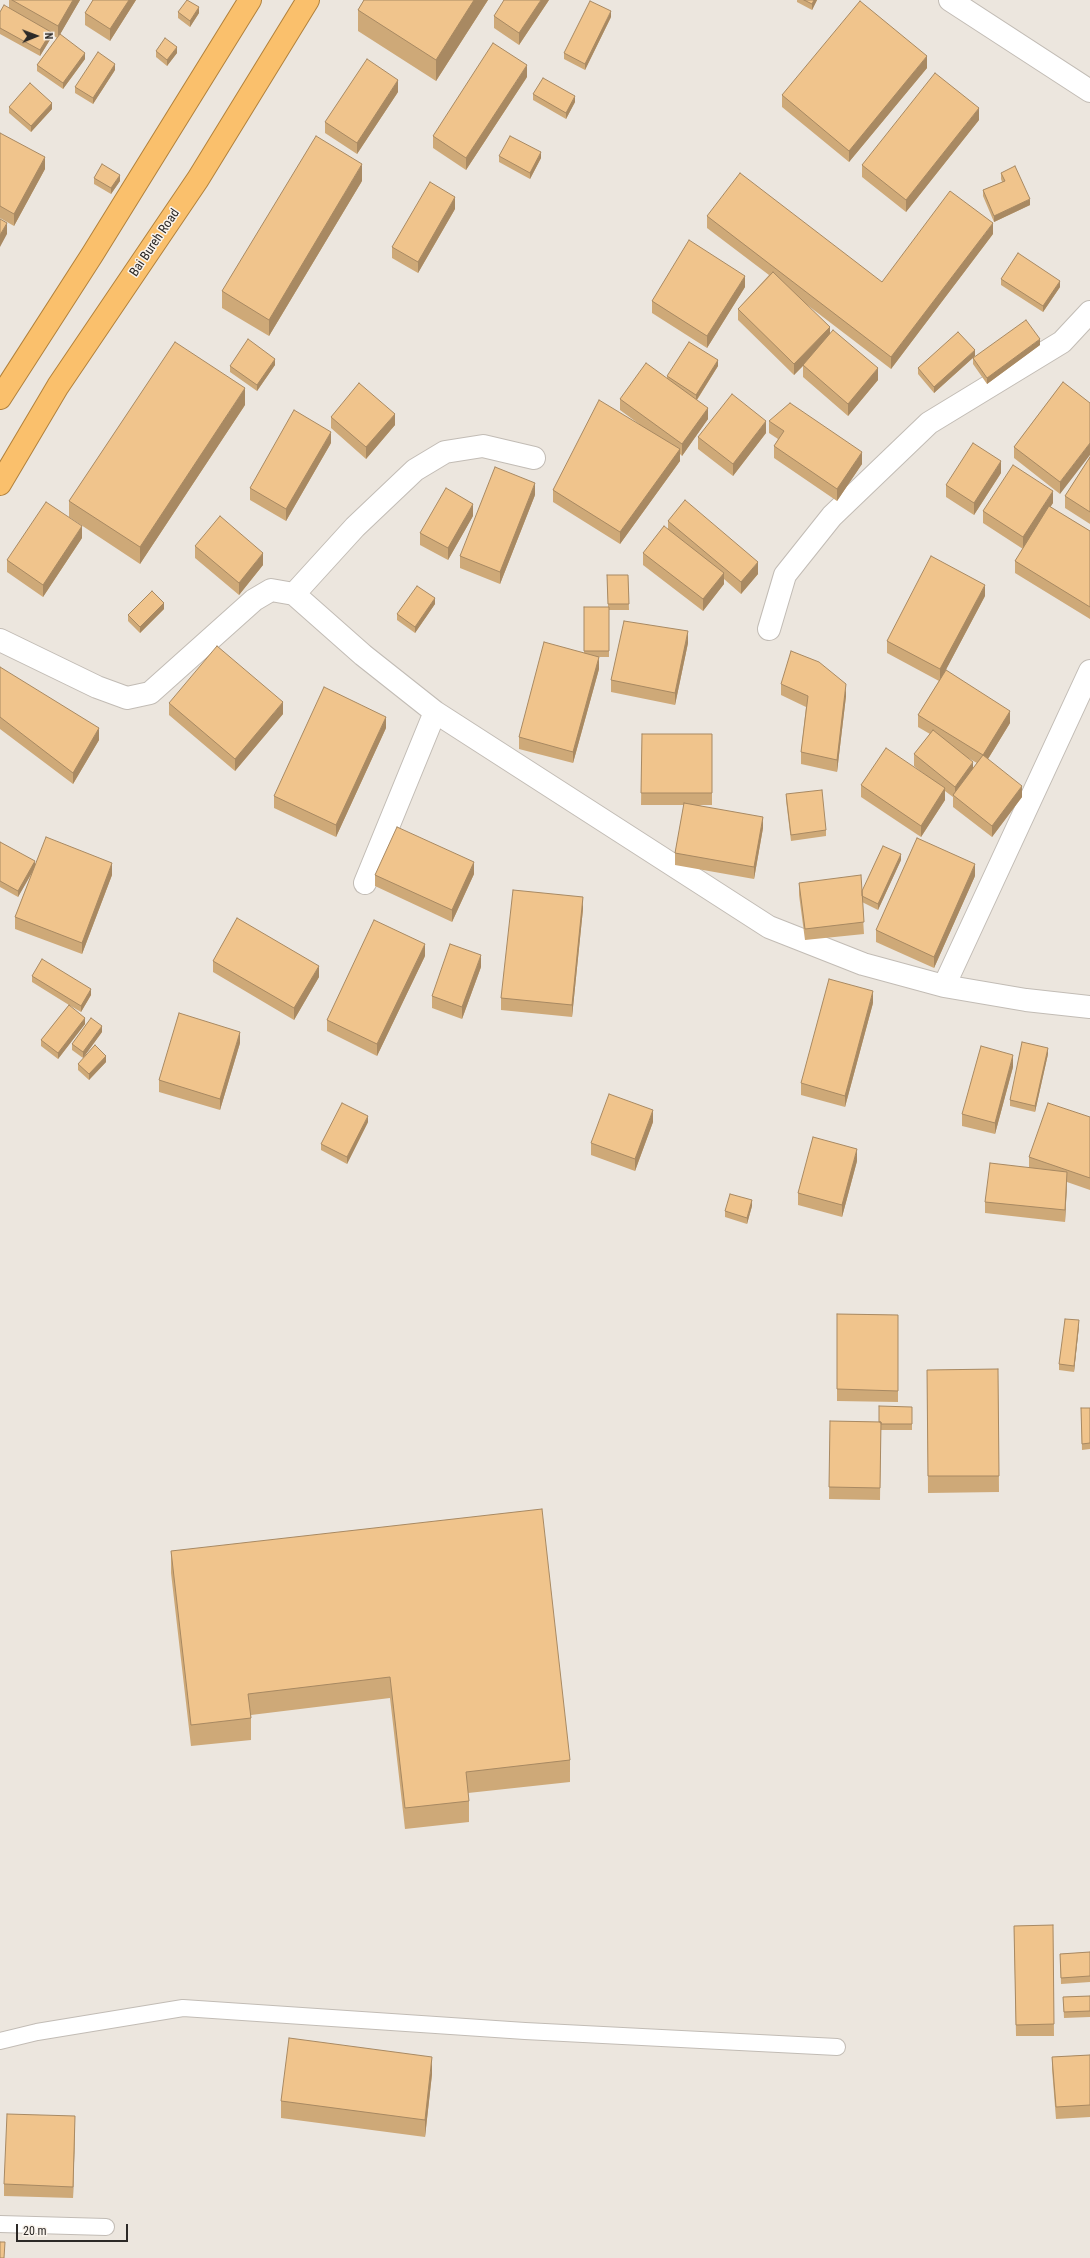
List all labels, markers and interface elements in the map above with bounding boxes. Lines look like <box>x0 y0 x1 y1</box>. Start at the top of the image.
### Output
north arrow <box>16 16 56 56</box>
text: N <box>42 32 55 39</box>
street label: Bai Bureh Road <box>127 206 183 280</box>
scale bar <box>18 2216 130 2242</box>
text: 20 m <box>23 2224 47 2238</box>

